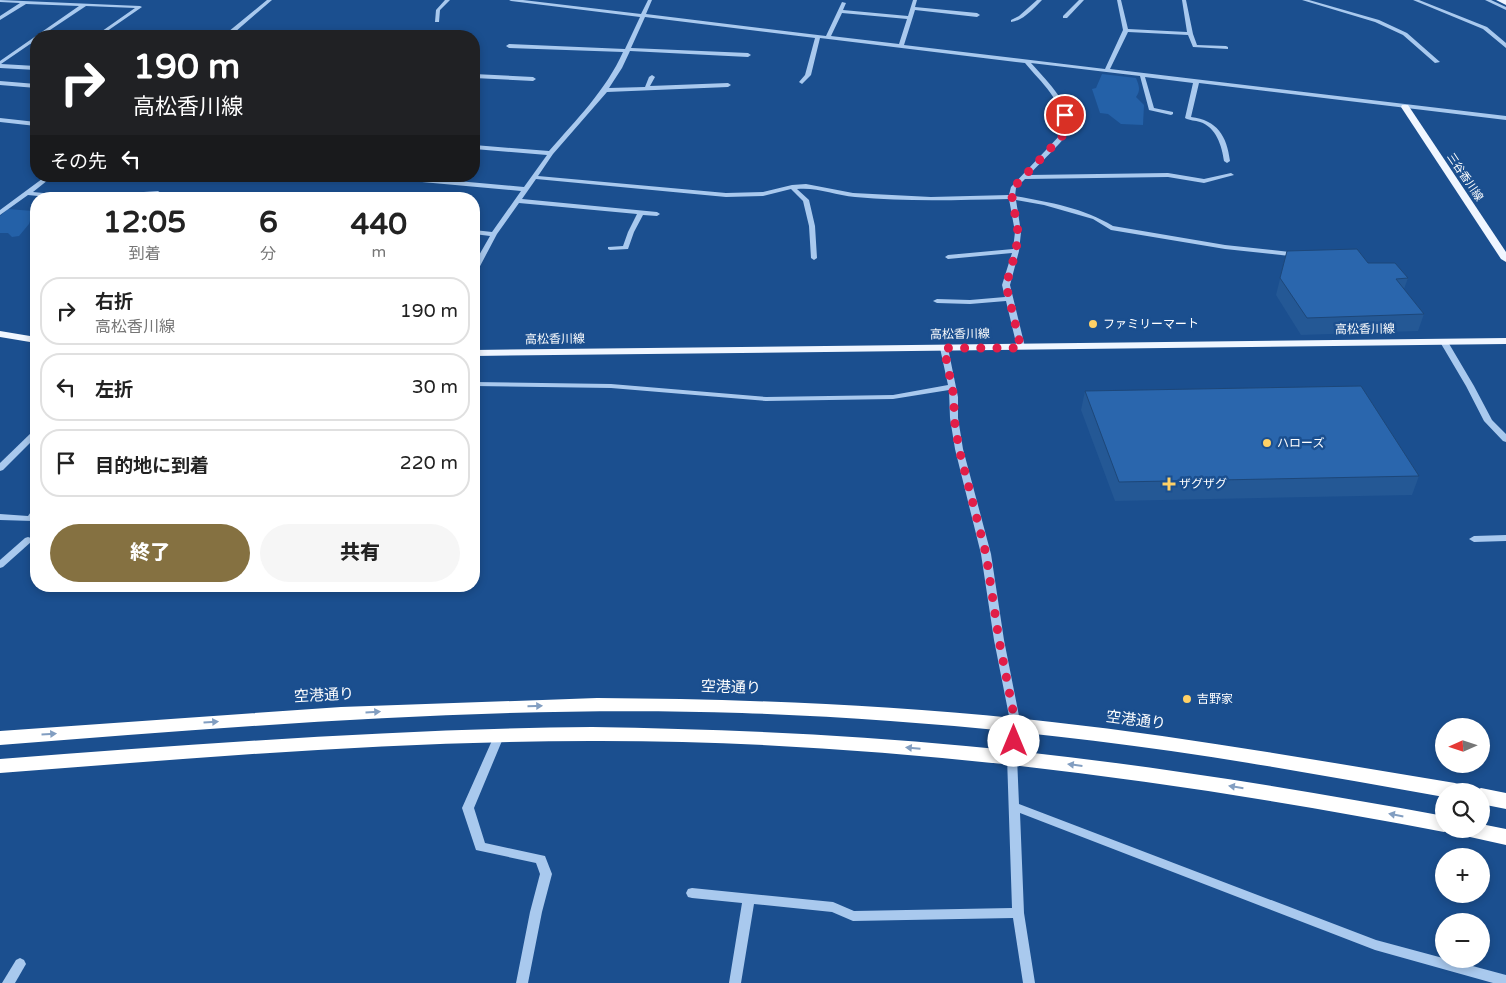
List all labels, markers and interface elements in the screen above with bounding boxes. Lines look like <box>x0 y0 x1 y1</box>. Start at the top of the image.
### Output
text: 190 m <box>133 46 240 88</box>
icon: right <box>50 50 115 115</box>
text: 高松香川線 <box>133 94 243 120</box>
pin <box>1044 94 1086 136</box>
icon: arrive <box>1051 101 1079 129</box>
icon: left <box>117 145 145 173</box>
text: その先 <box>50 151 107 173</box>
street label: 三谷香川線 <box>1444 151 1486 203</box>
text: 12:05 <box>103 204 186 241</box>
text: 6 <box>259 204 278 241</box>
text: 440 <box>351 206 407 243</box>
text: m <box>372 242 386 262</box>
text: 到着 <box>128 244 160 264</box>
text: 分 <box>260 244 276 264</box>
text: 右折 <box>95 291 133 313</box>
icon: right <box>52 297 80 325</box>
text: 190 m <box>400 300 458 322</box>
text: 高松香川線 <box>95 317 175 337</box>
place label: ファミリーマート <box>1103 317 1199 331</box>
marker: ファミリーマート <box>1087 318 1099 330</box>
street label: 高松香川線 <box>1335 321 1395 337</box>
street label: 高松香川線 <box>930 326 990 342</box>
street label: 高松香川線 <box>525 331 585 347</box>
icon: left <box>52 373 80 401</box>
text: 30 m <box>412 376 458 398</box>
text: 左折 <box>95 379 133 401</box>
place label: ハローズ <box>1277 436 1324 450</box>
marker: ハローズ <box>1261 437 1273 449</box>
icon: arrive <box>52 449 80 477</box>
text: 220 m <box>400 452 458 474</box>
text: 目的地に到着 <box>95 455 209 477</box>
place label: ザグザグ <box>1179 477 1227 491</box>
marker: ザグザグ <box>1163 478 1175 490</box>
button: 終了 <box>50 524 250 582</box>
button: 共有 <box>260 524 460 582</box>
street label: 空港通り <box>701 677 761 697</box>
street label: 空港通り <box>294 684 354 706</box>
place label: 吉野家 <box>1197 692 1233 706</box>
marker: 吉野家 <box>1181 693 1193 705</box>
one-way arrow <box>527 702 543 710</box>
one-way arrow <box>365 707 381 715</box>
street label: 空港通り <box>1105 707 1167 733</box>
position arrow <box>987 714 1039 766</box>
one-way arrow <box>203 717 219 725</box>
north arrow <box>1435 718 1490 772</box>
map controls <box>1435 718 1490 968</box>
one-way arrow <box>41 730 57 738</box>
one-way arrow <box>905 744 921 752</box>
one-way arrow <box>1067 761 1083 769</box>
one-way arrow <box>1227 783 1243 791</box>
button: search <box>1435 783 1490 838</box>
one-way arrow <box>1388 810 1404 818</box>
button: + <box>1435 848 1490 903</box>
button: − <box>1435 913 1490 968</box>

